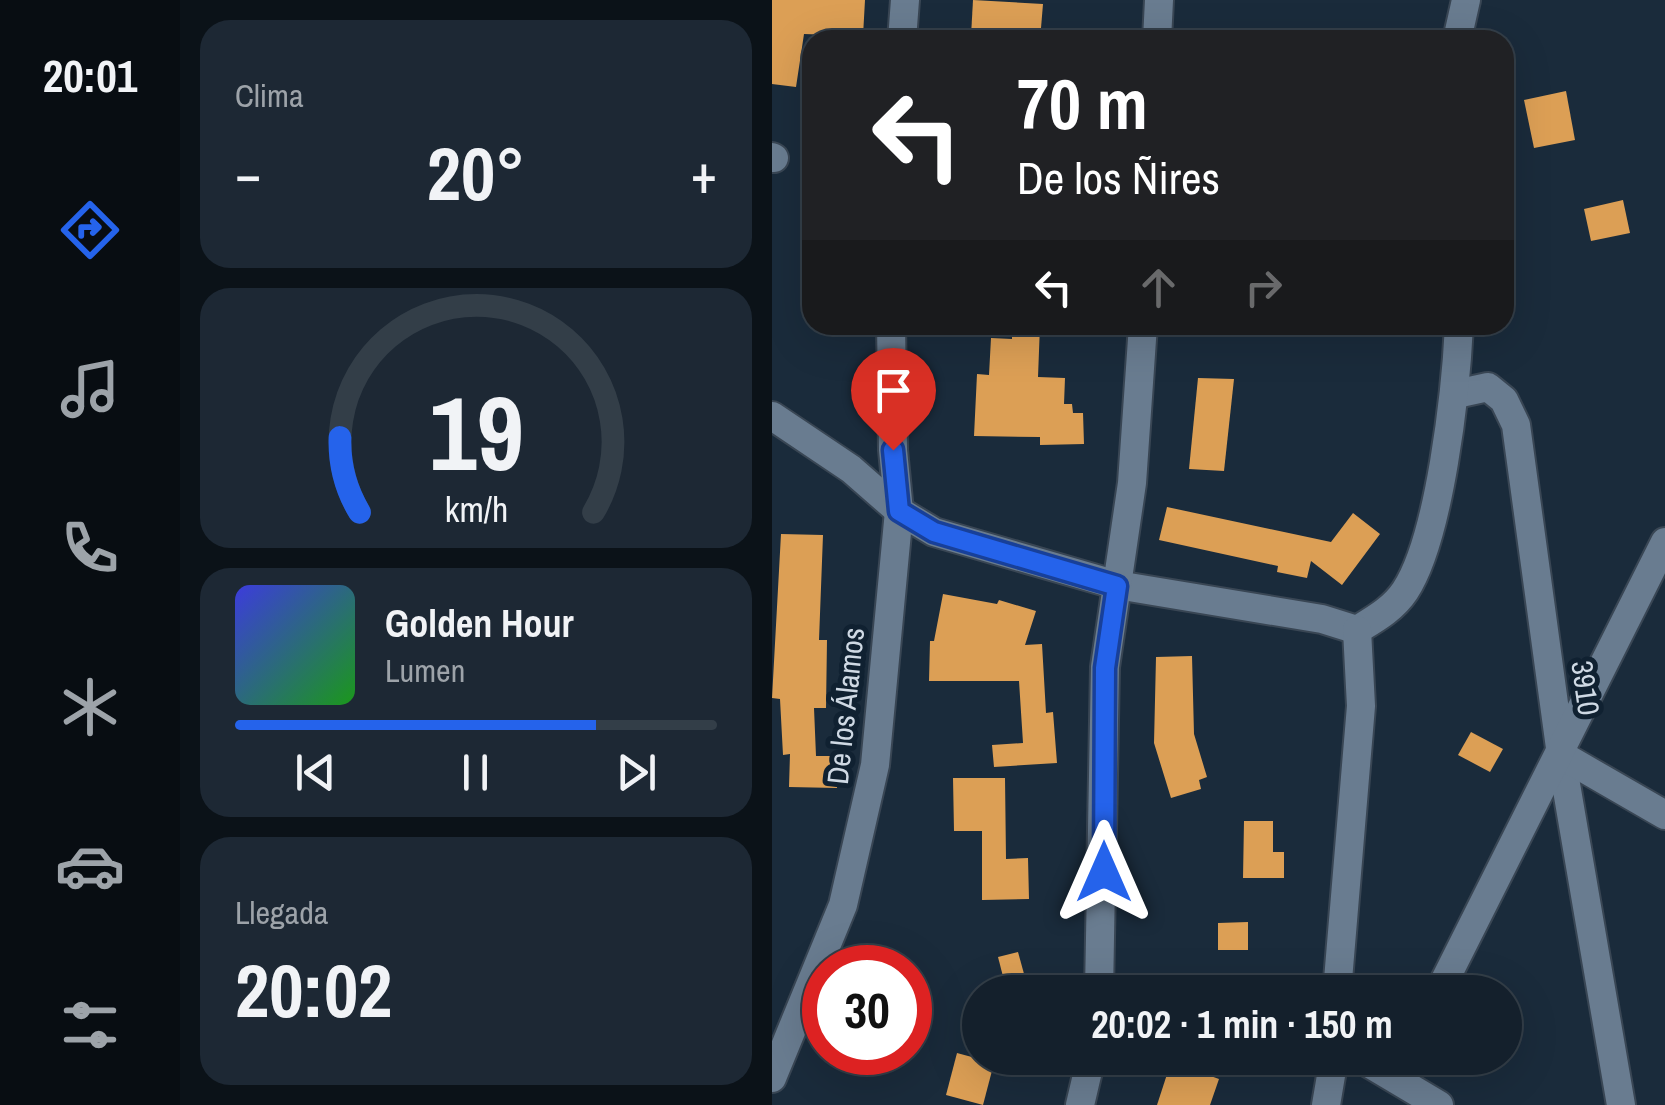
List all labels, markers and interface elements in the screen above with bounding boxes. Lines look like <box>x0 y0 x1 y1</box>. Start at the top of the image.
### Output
text: 20:01 <box>43 45 137 106</box>
text: 70 m <box>1017 57 1148 151</box>
icon: left <box>852 70 982 200</box>
text: Clima <box>235 74 304 117</box>
text: 20° <box>427 122 525 223</box>
text: − <box>235 136 261 210</box>
text: + <box>691 136 717 210</box>
text: De los Ñires <box>1017 147 1220 208</box>
icon: directions <box>55 195 125 265</box>
icon: left <box>1026 260 1081 315</box>
icon: ahead <box>1131 260 1186 315</box>
icon: right <box>1236 260 1291 315</box>
pin <box>851 348 936 451</box>
icon: music <box>55 354 125 424</box>
text: 19 <box>429 362 523 502</box>
icon: arrive <box>866 363 921 418</box>
text: km/h <box>444 485 508 533</box>
icon: phone <box>55 513 125 583</box>
text: Golden Hour <box>385 598 574 649</box>
street label: De los Álamos <box>817 626 873 786</box>
text: Lumen <box>385 649 465 692</box>
street label: 3910 <box>1562 658 1610 718</box>
icon: climate <box>55 672 125 742</box>
icon: previous <box>288 745 343 800</box>
icon: pause <box>448 745 503 800</box>
icon: next <box>609 745 664 800</box>
position arrow <box>1052 820 1156 924</box>
icon: car <box>55 831 125 901</box>
text: Llegada <box>235 891 328 934</box>
text: 20:02 <box>235 939 392 1040</box>
speed limit sign: 30 <box>802 945 932 1075</box>
icon: filters <box>55 990 125 1060</box>
text: 20:02 · 1 min · 150 m <box>1091 999 1393 1050</box>

